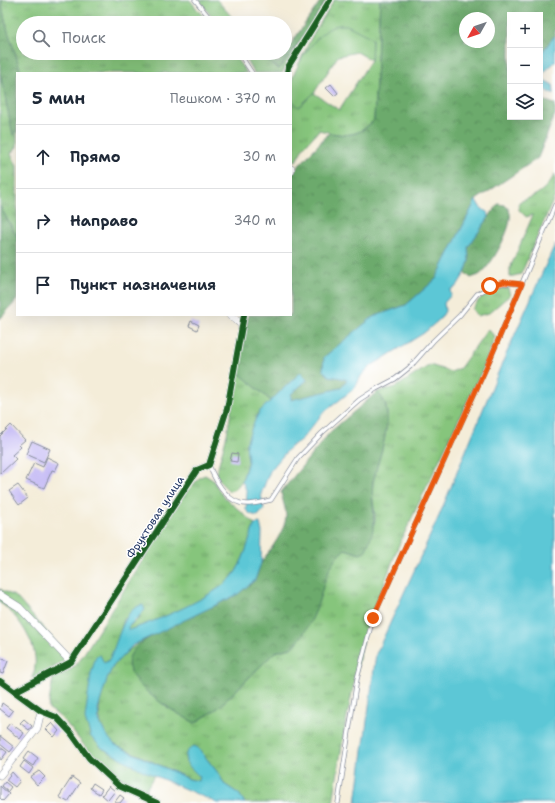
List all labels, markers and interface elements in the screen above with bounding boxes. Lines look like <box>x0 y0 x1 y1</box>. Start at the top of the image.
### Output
north arrow <box>459 12 495 48</box>
map controls <box>507 12 543 120</box>
button: + <box>507 12 543 48</box>
search box <box>16 16 292 60</box>
icon: search <box>30 27 52 49</box>
text: Поиск <box>62 28 106 48</box>
button: − <box>507 48 543 84</box>
button: layers <box>507 84 543 120</box>
text: 5 мин <box>32 87 85 109</box>
text: Пешком · 370 m <box>170 90 276 107</box>
icon: ahead <box>32 146 54 168</box>
text: Прямо <box>70 147 120 167</box>
text: 30 m <box>242 148 276 165</box>
icon: right <box>32 210 54 232</box>
text: Направо <box>70 211 138 231</box>
text: 340 m <box>234 212 276 229</box>
icon: arrive <box>32 274 54 296</box>
text: Пункт назначения <box>70 275 216 295</box>
route start <box>481 277 499 295</box>
street label: Фруктовая улица <box>123 473 188 561</box>
route end <box>364 609 382 627</box>

